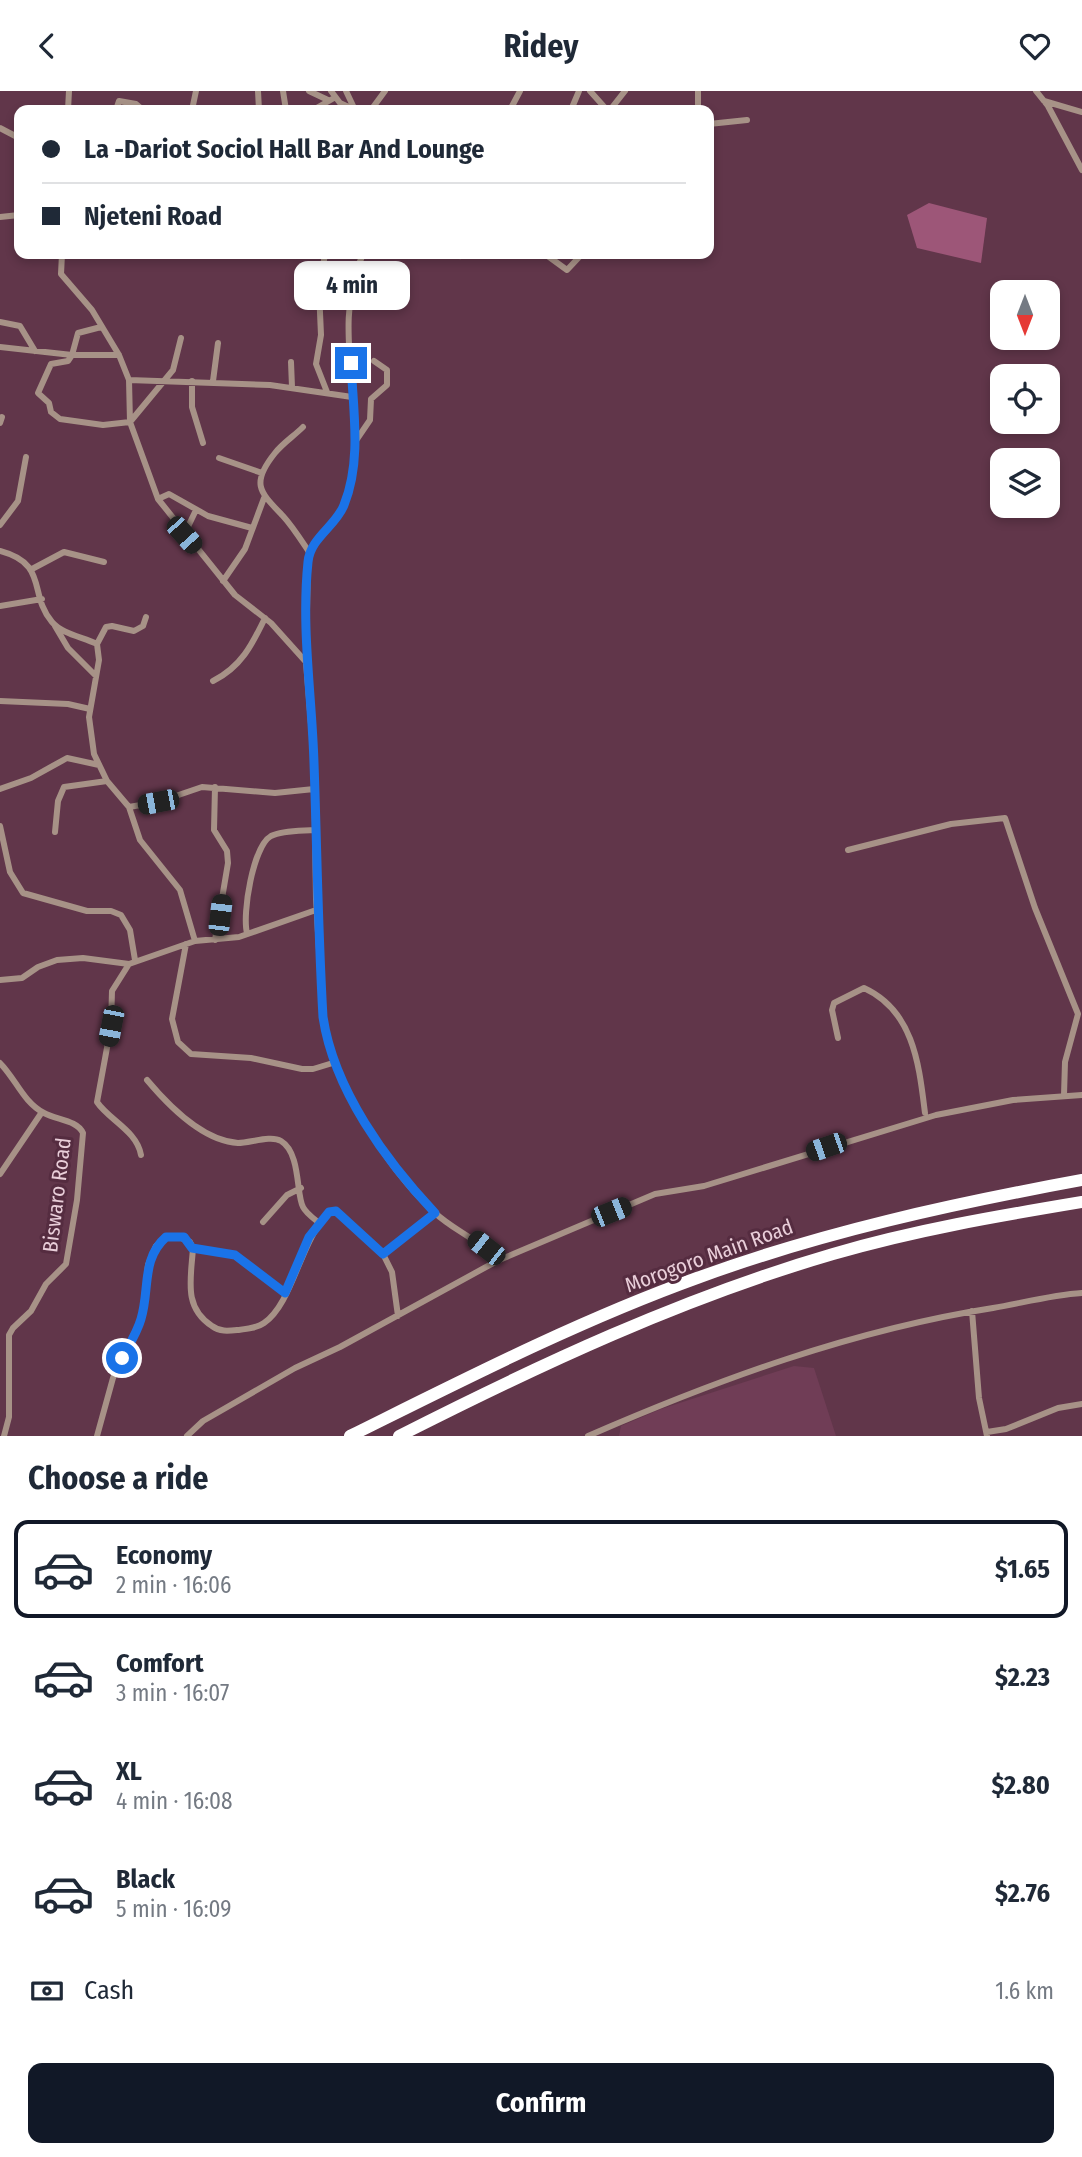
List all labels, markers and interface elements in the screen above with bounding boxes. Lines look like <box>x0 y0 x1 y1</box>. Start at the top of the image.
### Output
icon: back <box>28 27 66 65</box>
text: Ridey <box>504 27 578 65</box>
icon: heart <box>1016 27 1054 65</box>
text: La -Dariot Sociol Hall Bar And Lounge <box>84 134 484 165</box>
text: Njeteni Road <box>84 201 222 232</box>
callout: 4 min <box>293 261 409 310</box>
text: 4 min <box>326 271 378 299</box>
north arrow <box>990 280 1060 350</box>
map controls <box>990 280 1060 518</box>
route end <box>335 347 367 379</box>
button: locate <box>990 364 1060 434</box>
button: layers <box>990 448 1060 518</box>
car <box>163 512 206 558</box>
car <box>136 788 181 816</box>
car <box>208 893 233 937</box>
car <box>97 1003 126 1049</box>
car <box>803 1130 850 1164</box>
street label: Biswaro Road <box>37 1136 77 1254</box>
car <box>588 1194 635 1230</box>
street label: Morogoro Main Road <box>621 1213 797 1299</box>
car <box>463 1227 510 1269</box>
route start <box>106 1342 138 1374</box>
text: Choose a ride <box>28 1459 209 1497</box>
icon: car <box>32 1538 95 1601</box>
text: Economy <box>116 1540 212 1571</box>
text: $1.65 <box>995 1554 1050 1585</box>
text: 2 min · 16:06 <box>116 1571 231 1599</box>
icon: car <box>32 1646 95 1709</box>
text: Comfort <box>116 1648 204 1679</box>
text: $2.23 <box>995 1662 1050 1693</box>
text: 3 min · 16:07 <box>116 1679 229 1707</box>
icon: car <box>32 1754 95 1817</box>
text: XL <box>116 1756 142 1787</box>
text: $2.80 <box>991 1770 1050 1801</box>
text: 4 min · 16:08 <box>116 1787 233 1815</box>
icon: car <box>32 1862 95 1925</box>
text: Black <box>116 1864 175 1895</box>
text: $2.76 <box>995 1878 1050 1909</box>
text: 5 min · 16:09 <box>116 1895 231 1923</box>
icon: cash <box>28 1972 66 2010</box>
text: Cash <box>84 1975 134 2006</box>
text: 1.6 km <box>995 1977 1054 2005</box>
button: Confirm <box>28 2063 1054 2143</box>

